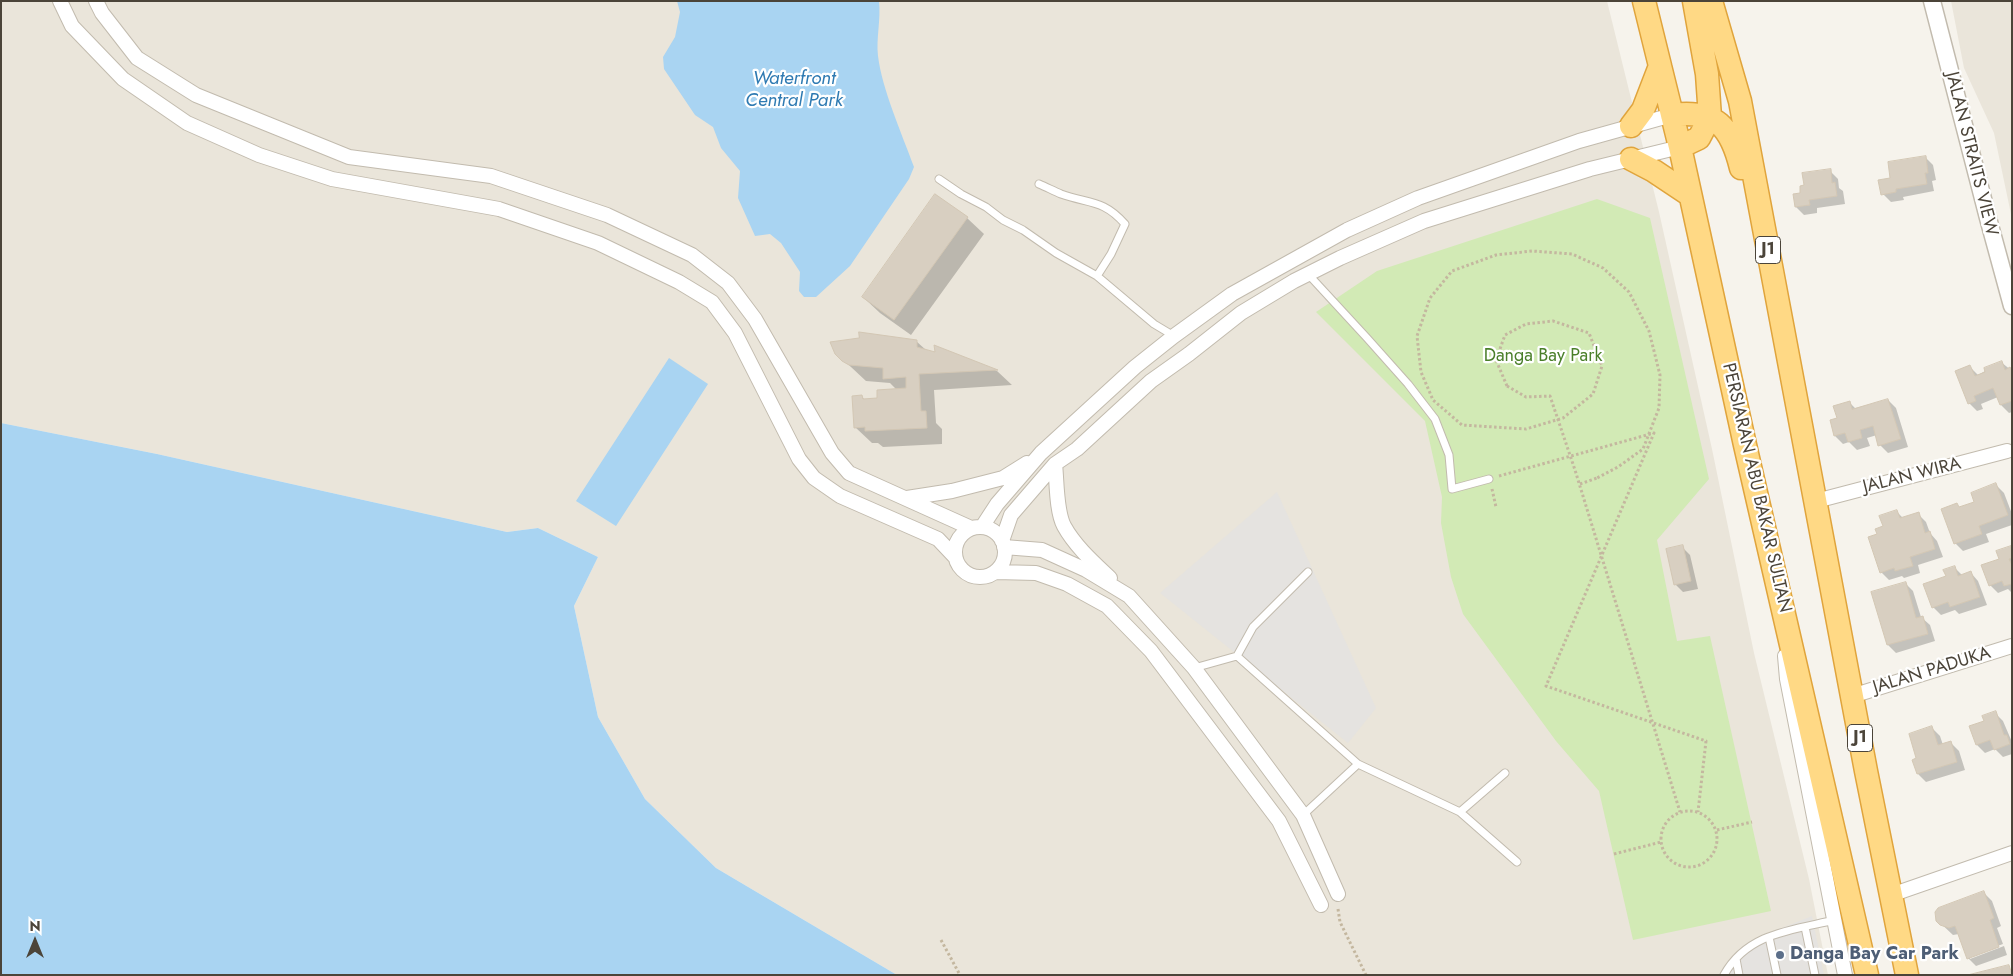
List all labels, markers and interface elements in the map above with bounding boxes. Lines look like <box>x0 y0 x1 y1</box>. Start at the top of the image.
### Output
water label: Waterfront Central Park <box>745 68 843 112</box>
street label: JALAN STRAITS VIEW <box>1940 70 2002 238</box>
road number: J1 <box>1756 236 1780 264</box>
park label: Danga Bay Park <box>1484 346 1602 368</box>
street label: PERSIARAN ABU BAKAR SULTAN <box>1717 361 1795 615</box>
street label: JALAN WIRA <box>1861 453 1963 499</box>
street label: JALAN PADUKA <box>1870 643 1994 699</box>
road number: J1 <box>1848 724 1872 751</box>
north arrow <box>10 916 60 966</box>
text: N <box>29 916 41 936</box>
place label: Danga Bay Car Park <box>1790 944 1959 966</box>
marker: Danga Bay Car Park <box>1774 949 1786 961</box>

